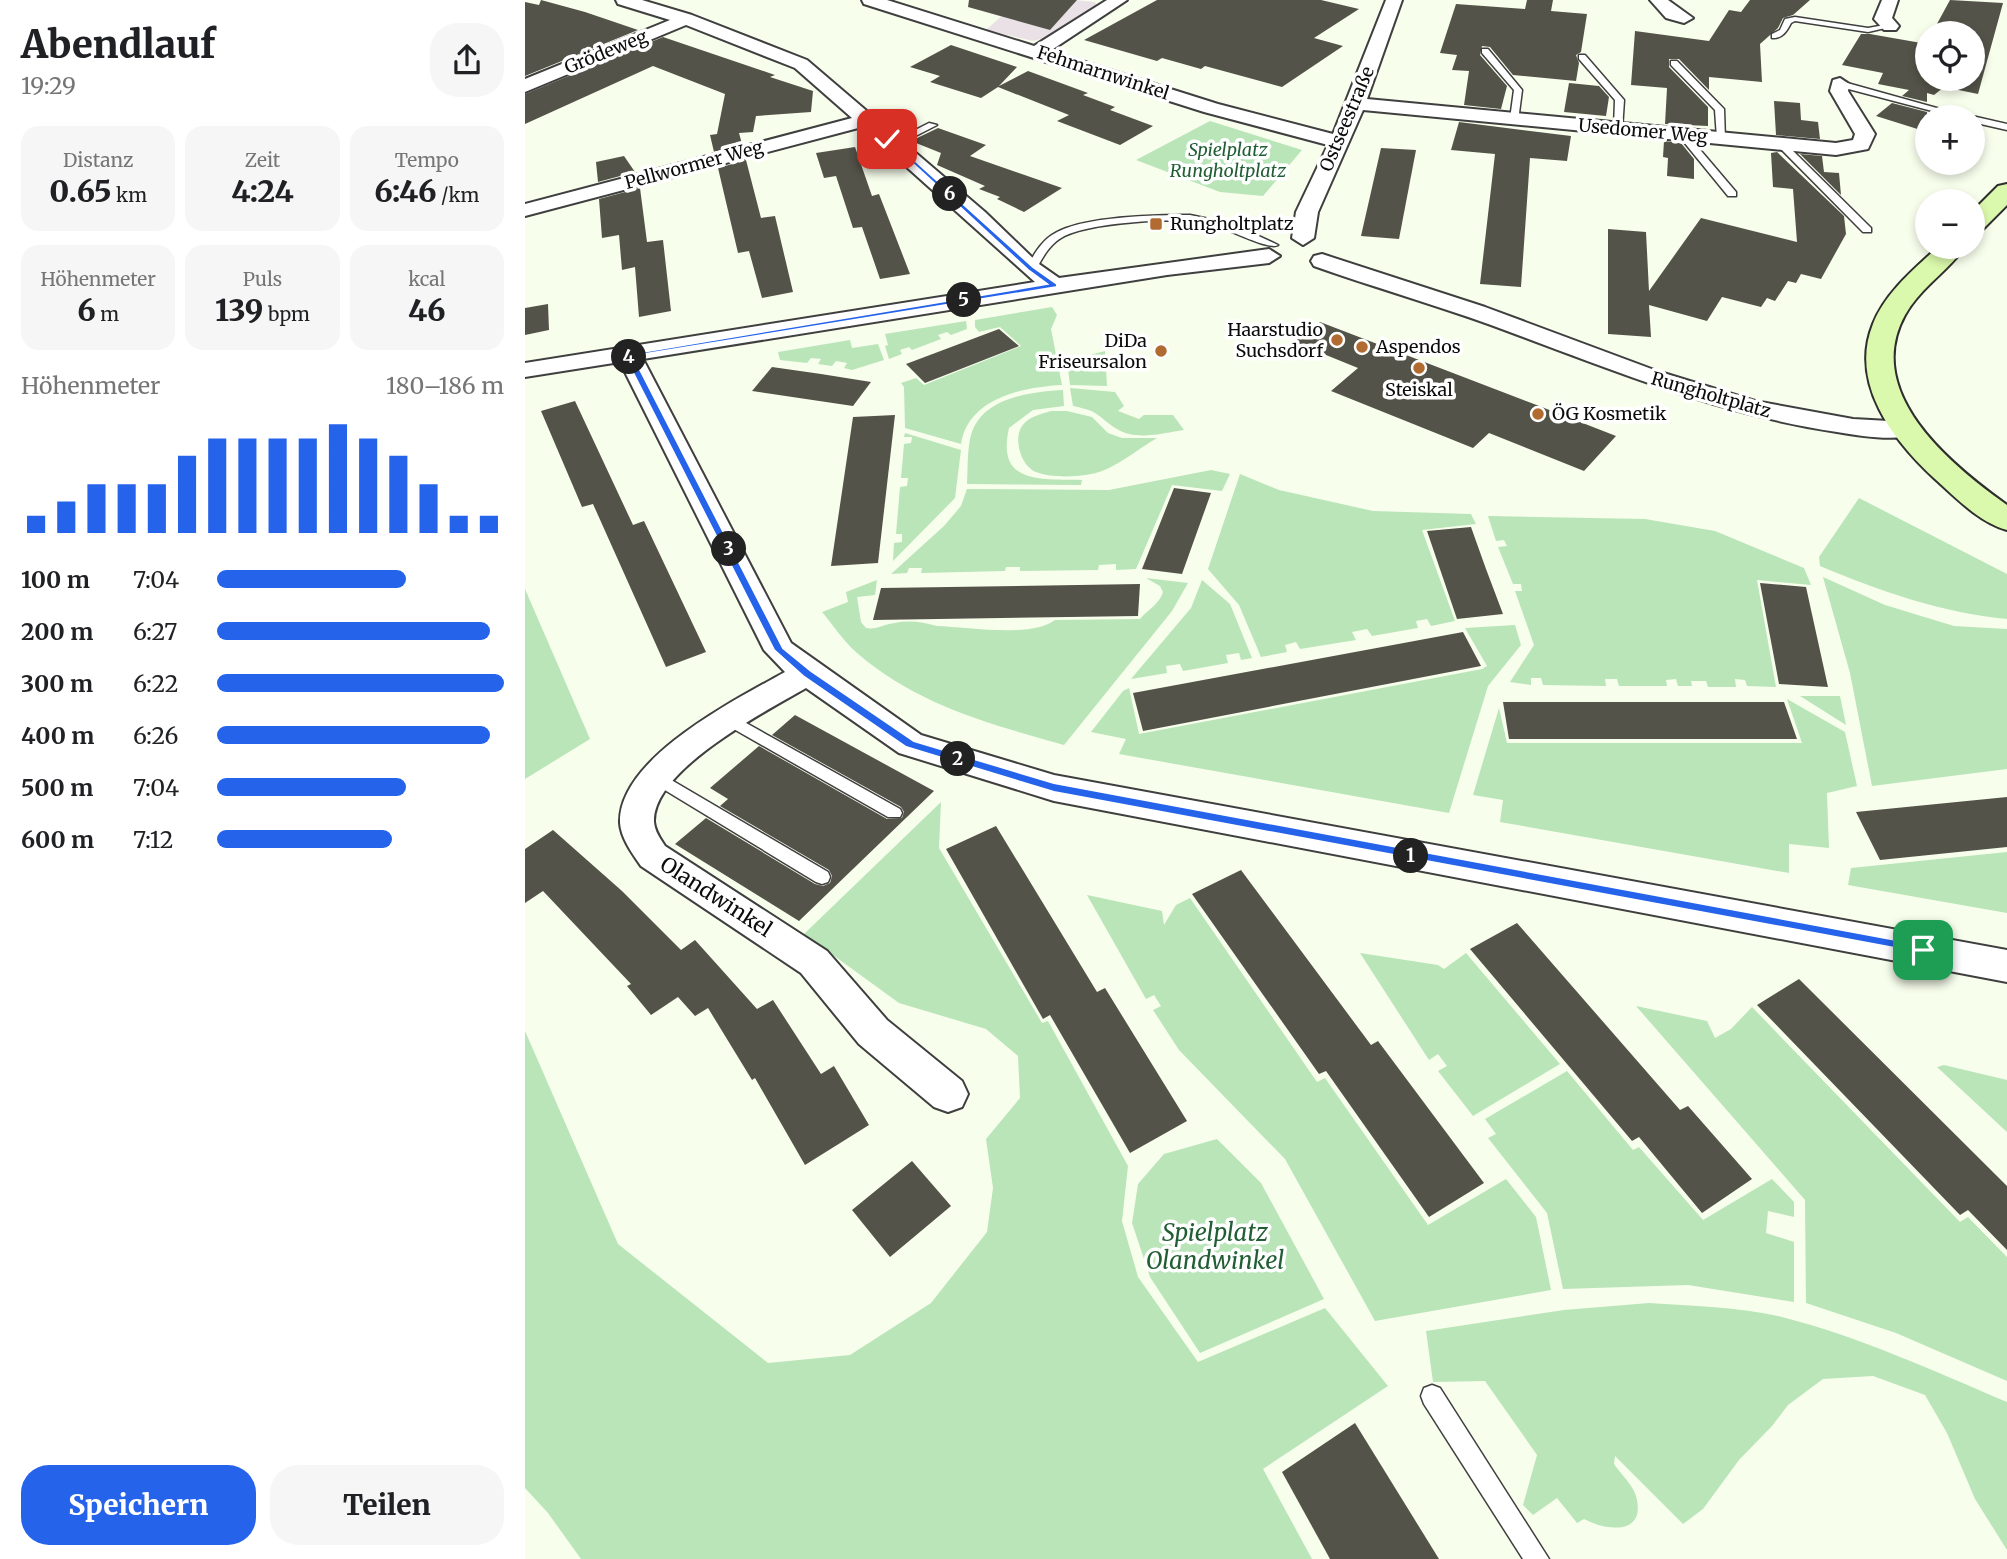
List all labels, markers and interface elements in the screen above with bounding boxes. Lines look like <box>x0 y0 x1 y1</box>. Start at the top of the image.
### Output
text: Abendlauf <box>21 21 216 68</box>
map controls <box>1915 21 1985 259</box>
button: locate <box>1915 21 1985 91</box>
button: share <box>430 23 504 97</box>
street label: Grödeweg <box>561 24 651 79</box>
street label: Fehmarnwinkel <box>1034 40 1173 105</box>
street label: Ostseestraße <box>1314 63 1379 175</box>
text: 19:29 <box>21 71 76 100</box>
button: + <box>1915 105 1985 175</box>
pin <box>857 109 917 169</box>
street label: Usedomer Weg <box>1577 113 1709 148</box>
icon: check <box>868 120 906 158</box>
street label: Pellwormer Weg <box>622 135 766 194</box>
park label: Spielplatz Rungholtplatz <box>1170 138 1287 182</box>
text: Distanz <box>63 148 133 172</box>
text: Zeit <box>245 148 280 172</box>
text: Tempo <box>395 148 459 172</box>
text: 0.65 <box>49 172 112 210</box>
text: 4:24 <box>231 172 294 210</box>
text: 6:46 <box>374 172 437 210</box>
pin: 6 <box>933 176 967 212</box>
text: 6 <box>944 181 955 205</box>
text: km <box>112 183 147 207</box>
text: /km <box>437 183 479 207</box>
button: − <box>1915 189 1985 259</box>
place label: Rungholtplatz <box>1170 212 1294 235</box>
marker: Rungholtplatz <box>1148 216 1164 232</box>
text: Höhenmeter <box>41 267 156 291</box>
text: Puls <box>243 267 282 291</box>
text: kcal <box>408 267 446 291</box>
pin: 5 <box>947 282 982 318</box>
text: 5 <box>958 287 969 311</box>
text: 6 <box>77 291 96 329</box>
text: 139 <box>215 291 264 329</box>
text: 46 <box>408 291 446 329</box>
text: m <box>96 302 119 326</box>
text: bpm <box>264 302 310 326</box>
place label: Haarstudio Suchsdorf <box>1227 318 1324 362</box>
place label: DiDa Friseursalon <box>1038 329 1147 373</box>
marker: Haarstudio Suchsdorf <box>1329 332 1345 348</box>
place label: Aspendos <box>1375 335 1461 358</box>
marker: Aspendos <box>1354 339 1370 355</box>
pin: 4 <box>611 340 647 374</box>
marker: DiDa Friseursalon <box>1153 343 1169 359</box>
text: 4 <box>622 344 635 368</box>
marker: Steiskal <box>1411 360 1427 376</box>
street label: Rungholtplatz <box>1649 366 1774 423</box>
text: Höhenmeter <box>21 371 160 400</box>
text: 180–186 m <box>386 371 504 400</box>
place label: Steiskal <box>1385 378 1453 401</box>
place label: ÖG Kosmetik <box>1552 402 1667 425</box>
marker: ÖG Kosmetik <box>1530 406 1546 422</box>
pin: 3 <box>711 532 747 566</box>
text: 3 <box>723 536 734 560</box>
text: 100 m <box>21 565 90 594</box>
text: 7:04 <box>133 565 179 594</box>
text: 200 m <box>21 617 93 646</box>
text: 6:27 <box>133 617 177 646</box>
text: 300 m <box>21 669 93 698</box>
text: 6:22 <box>133 669 178 698</box>
text: 400 m <box>21 721 95 750</box>
text: 6:26 <box>133 721 178 750</box>
pin: 2 <box>941 742 975 776</box>
text: 2 <box>952 746 963 770</box>
text: 500 m <box>21 773 93 802</box>
text: 7:04 <box>133 773 179 802</box>
text: 600 m <box>21 825 94 854</box>
text: 7:12 <box>133 825 174 854</box>
pin: 1 <box>1393 838 1428 874</box>
text: 1 <box>1406 843 1415 867</box>
street label: Olandwinkel <box>655 850 778 943</box>
pin <box>1893 920 1953 980</box>
icon: arrive <box>1904 931 1942 969</box>
park label: Spielplatz Olandwinkel <box>1146 1217 1284 1276</box>
button: Speichern <box>21 1465 256 1545</box>
button: Teilen <box>270 1465 504 1545</box>

